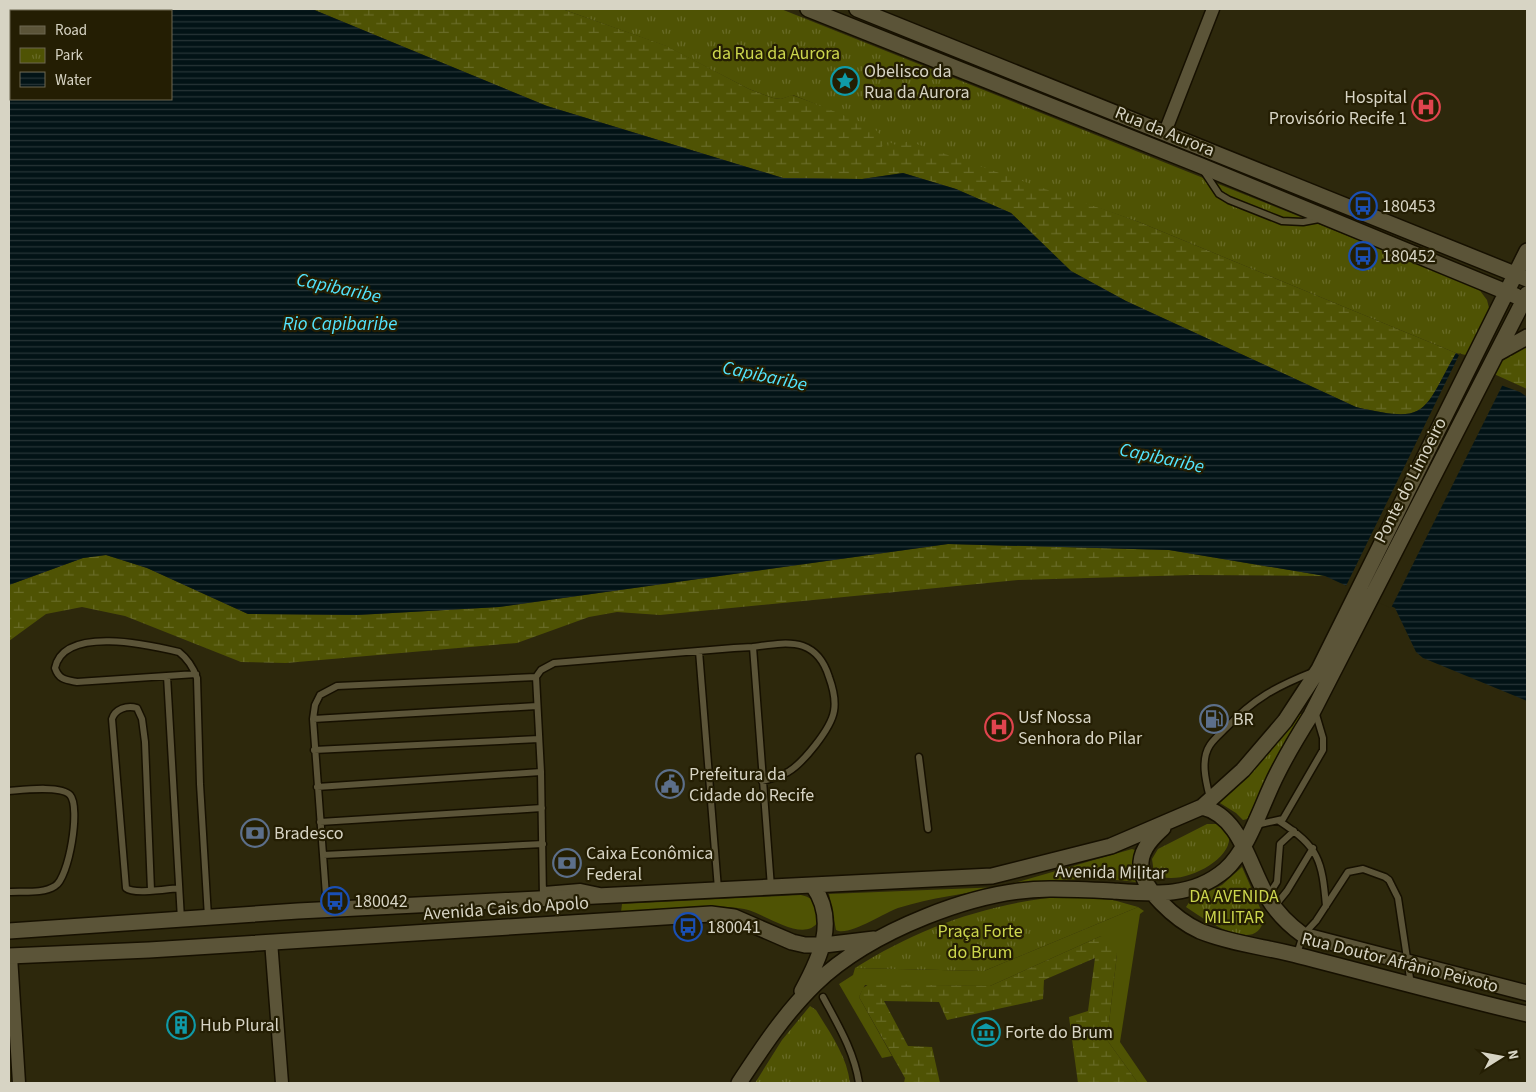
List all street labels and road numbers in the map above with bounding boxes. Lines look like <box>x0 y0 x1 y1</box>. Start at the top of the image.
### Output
street label: Rua da Aurora <box>1111 100 1218 163</box>
street label: Ponte do Limoeiro <box>1368 413 1453 547</box>
street label: Avenida Militar <box>1055 859 1168 886</box>
street label: Avenida Cais do Apolo <box>422 890 590 927</box>
street label: Rua Doutor Afrânio Peixoto <box>1299 926 1501 999</box>

